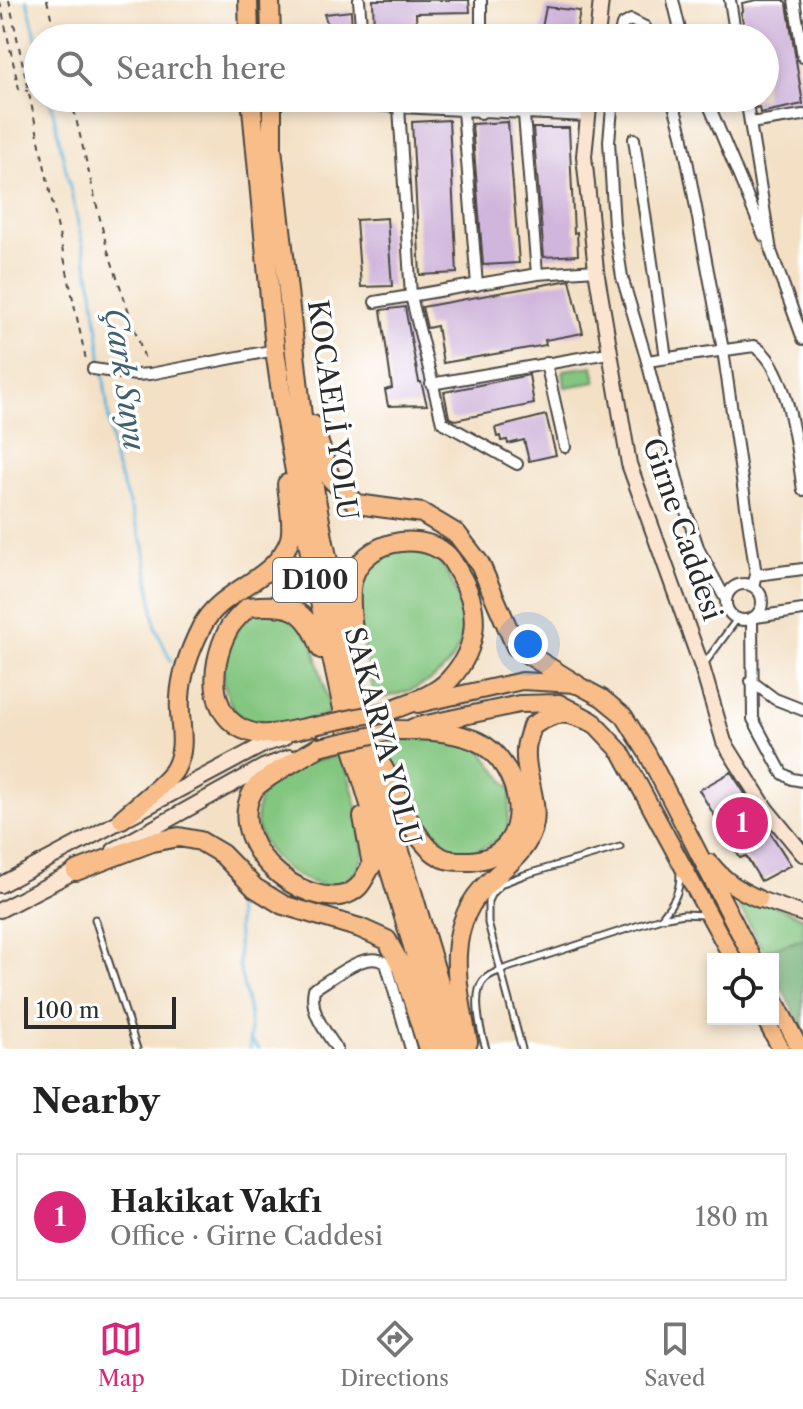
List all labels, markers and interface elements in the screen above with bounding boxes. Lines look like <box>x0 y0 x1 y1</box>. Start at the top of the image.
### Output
search box <box>24 24 779 112</box>
icon: search <box>52 46 96 90</box>
text: Search here <box>116 50 286 87</box>
street label: KOCAELİ YOLU <box>301 298 365 522</box>
water label: Çark Suyu <box>97 306 153 453</box>
street label: Girne Caddesi <box>636 433 730 625</box>
road number: D100 <box>273 558 357 602</box>
street label: SAKARYA YOLU <box>338 623 428 849</box>
your location <box>508 624 548 664</box>
pin: 1 <box>716 793 768 853</box>
map controls <box>707 953 779 1025</box>
button: locate <box>707 953 779 1025</box>
scale bar <box>24 993 176 1029</box>
text: 100 m <box>36 997 99 1024</box>
text: Nearby <box>32 1080 160 1122</box>
text: Hakikat Vakfı <box>110 1183 322 1220</box>
text: 1 <box>54 1201 66 1233</box>
text: 180 m <box>695 1201 769 1233</box>
text: Office · Girne Caddesi <box>110 1220 383 1252</box>
tab: Map <box>98 1317 145 1392</box>
tab: Directions <box>340 1317 449 1392</box>
tab: Saved <box>644 1317 705 1392</box>

